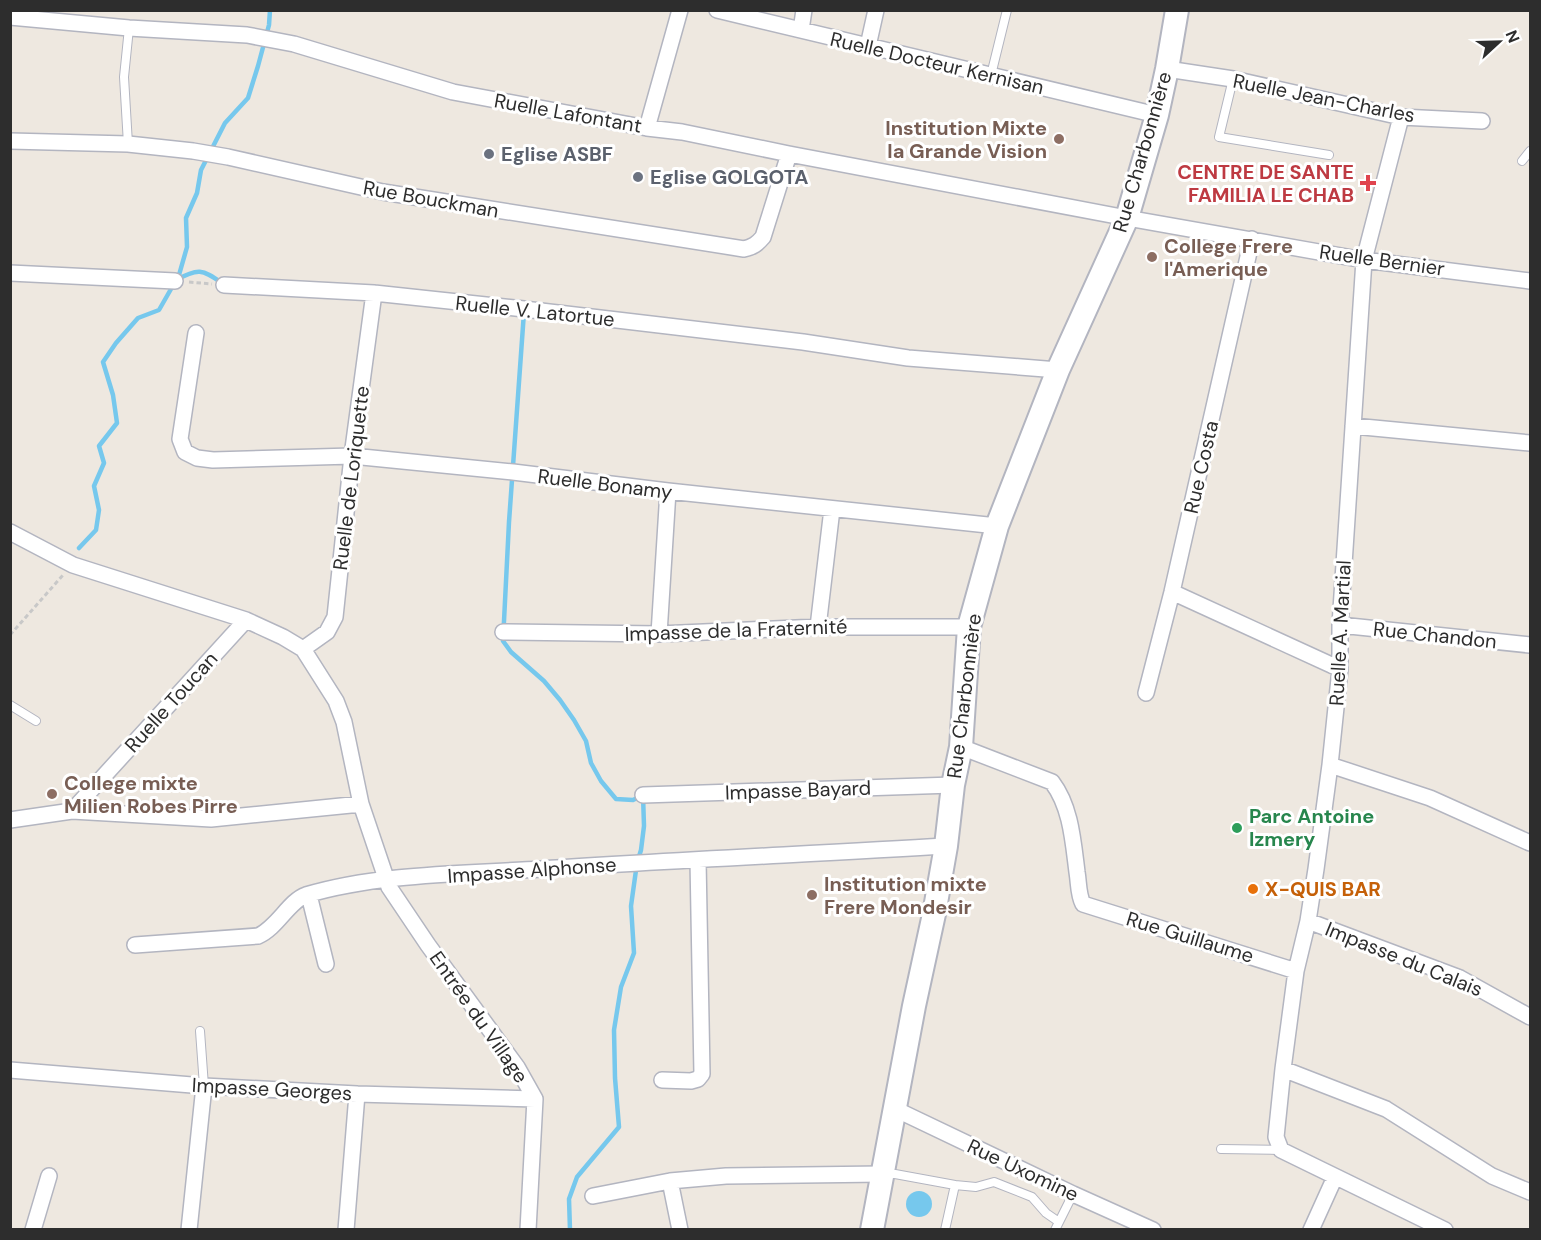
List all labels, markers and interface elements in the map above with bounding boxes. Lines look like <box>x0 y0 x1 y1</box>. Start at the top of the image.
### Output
north arrow <box>1469 12 1529 72</box>
street label: Ruelle Docteur Kernisan <box>828 26 1046 100</box>
text: N <box>1501 27 1524 46</box>
street label: Ruelle Jean-Charles <box>1231 68 1417 128</box>
street label: Rue Charbonnière <box>1107 69 1177 235</box>
street label: Ruelle Lafontant <box>492 87 644 139</box>
place label: Institution Mixte la Grande Vision <box>885 115 1047 164</box>
marker: Institution Mixte la Grande Vision <box>1052 132 1066 146</box>
place label: Eglise ASBF <box>501 141 613 167</box>
marker: Eglise ASBF <box>482 147 496 161</box>
place label: CENTRE DE SANTE FAMILIA LE CHAB <box>1177 159 1354 208</box>
place label: Eglise GOLGOTA <box>650 164 808 190</box>
marker: Eglise GOLGOTA <box>631 170 645 184</box>
street label: Rue Bouckman <box>361 174 501 224</box>
marker: CENTRE DE SANTE FAMILIA LE CHAB <box>1359 174 1377 192</box>
place label: College Frere l'Amerique <box>1164 233 1293 282</box>
street label: Ruelle Bernier <box>1318 238 1446 282</box>
marker: College Frere l'Amerique <box>1145 250 1159 264</box>
street label: Ruelle V. Latortue <box>454 290 616 332</box>
street label: Ruelle de Loriquette <box>327 384 375 572</box>
street label: Rue Costa <box>1178 418 1224 516</box>
street label: Ruelle Bonamy <box>536 463 674 505</box>
street label: Ruelle A. Martial <box>1323 559 1357 707</box>
street label: Rue Charbonnière <box>941 612 987 780</box>
street label: Impasse de la Fraternité <box>624 613 848 647</box>
street label: Rue Chandon <box>1372 616 1498 654</box>
street label: Ruelle Toucan <box>119 646 223 758</box>
place label: College mixte Milien Robes Pirre <box>64 770 238 819</box>
street label: Impasse Bayard <box>724 774 872 806</box>
marker: College mixte Milien Robes Pirre <box>45 787 59 801</box>
place label: Parc Antoine Izmery <box>1249 803 1374 852</box>
marker: Parc Antoine Izmery <box>1230 821 1244 835</box>
street label: Impasse Alphonse <box>447 851 617 889</box>
place label: Institution mixte Frere Mondesir <box>824 871 987 920</box>
place label: X-QUIS BAR <box>1265 876 1381 902</box>
marker: X-QUIS BAR <box>1246 882 1260 896</box>
marker: Institution mixte Frere Mondesir <box>805 888 819 902</box>
street label: Rue Guillaume <box>1123 905 1257 969</box>
street label: Impasse du Calais <box>1322 916 1486 1002</box>
street label: Entrée du Village <box>424 946 534 1088</box>
street label: Impasse Georges <box>191 1072 353 1106</box>
street label: Rue Uxomine <box>963 1133 1083 1207</box>

